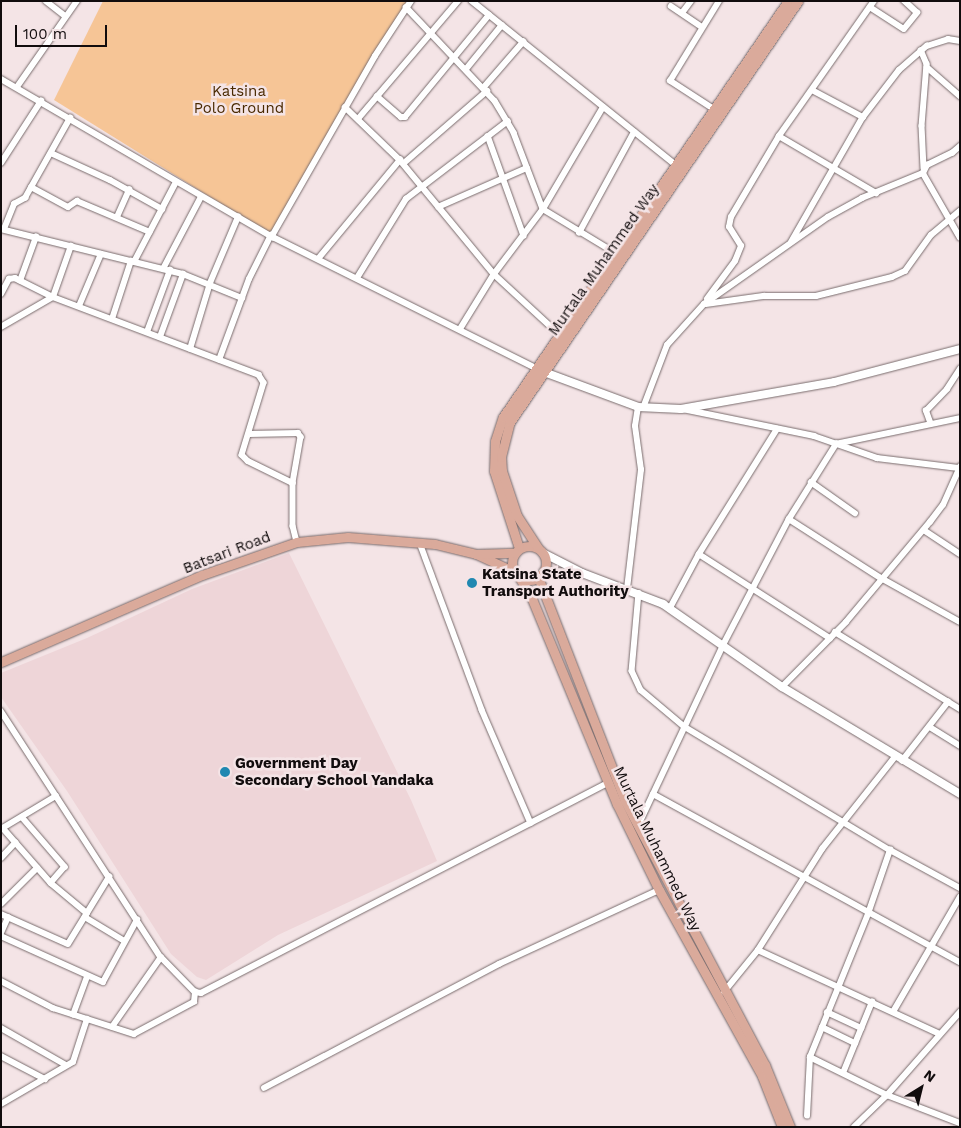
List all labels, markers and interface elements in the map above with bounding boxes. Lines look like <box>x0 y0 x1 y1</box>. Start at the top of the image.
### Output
scale bar <box>18 15 110 47</box>
text: 100 m <box>23 25 67 43</box>
park label: Katsina Polo Ground <box>194 82 284 117</box>
street label: Murtala Muhammed Way <box>545 180 663 340</box>
street label: Batsari Road <box>181 528 273 578</box>
place label: Katsina State Transport Authority <box>482 565 629 600</box>
marker: Katsina State Transport Authority <box>466 577 478 589</box>
place label: Government Day Secondary School Yandaka <box>235 754 434 789</box>
street label: Murtala Muhammed Way <box>609 763 705 935</box>
marker: Government Day Secondary School Yandaka <box>219 766 231 778</box>
north arrow <box>896 1063 946 1113</box>
text: N <box>921 1066 939 1085</box>

